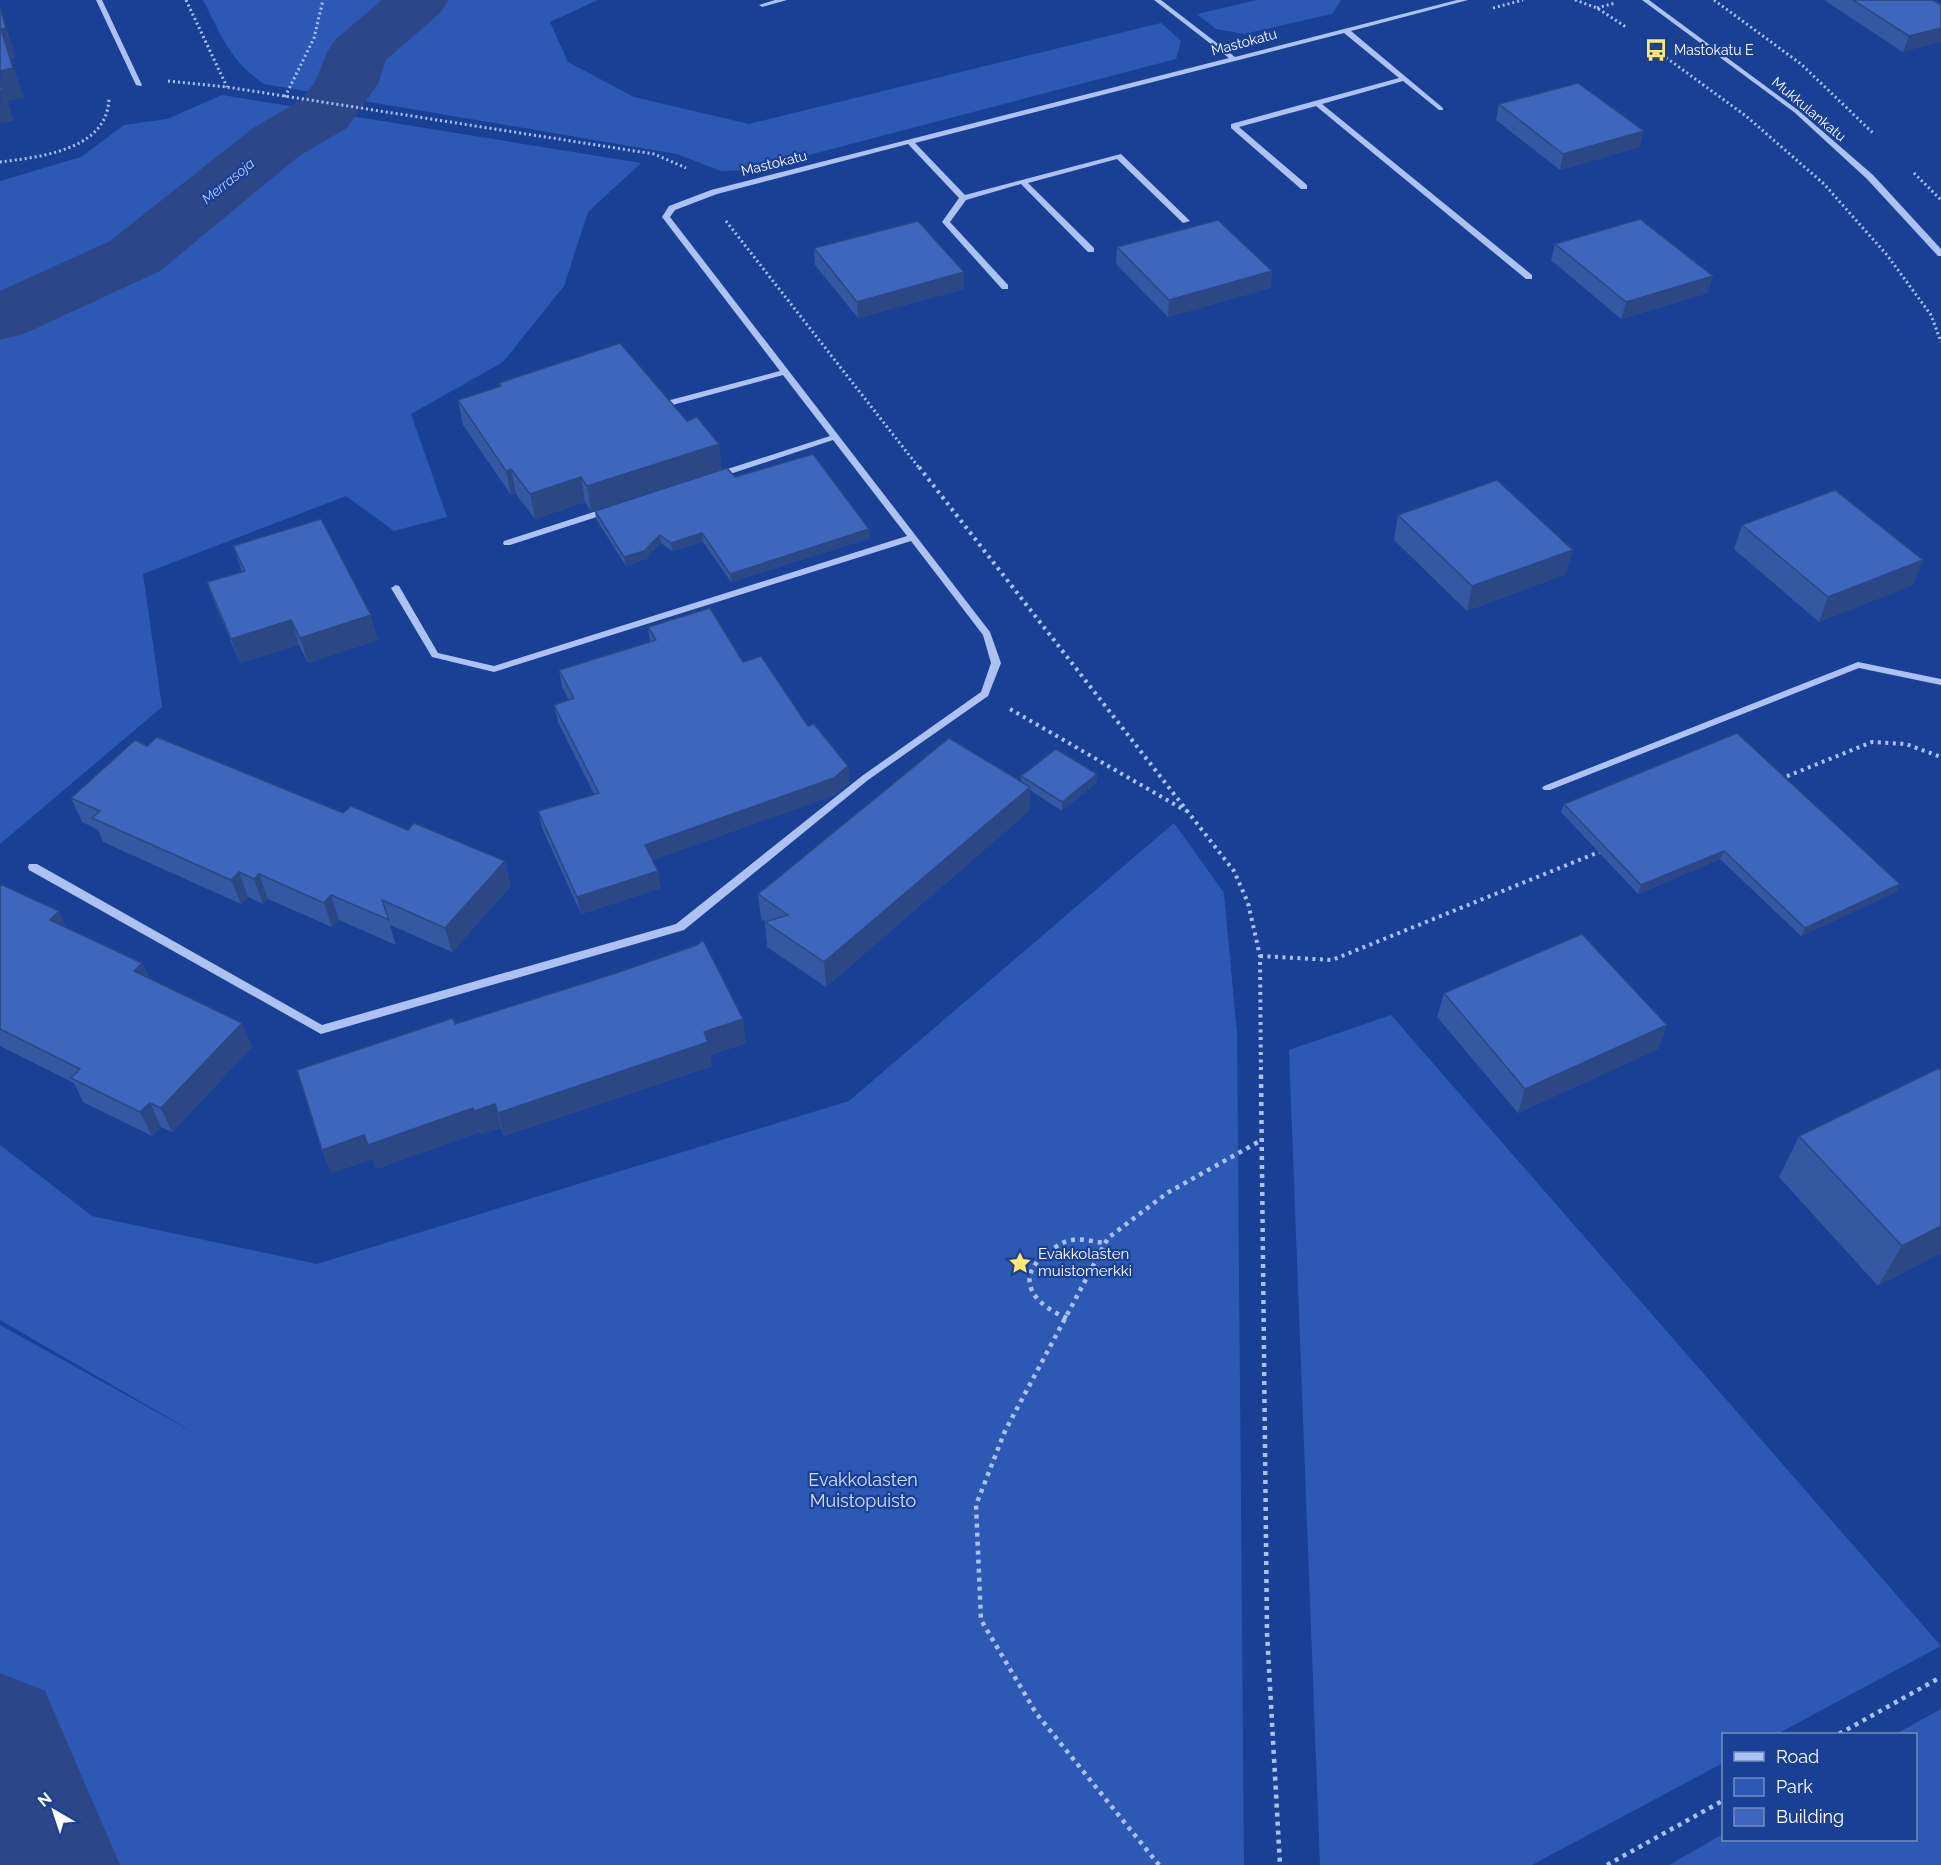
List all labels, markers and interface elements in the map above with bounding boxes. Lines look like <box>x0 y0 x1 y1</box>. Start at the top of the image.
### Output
street label: Mastokatu <box>1209 26 1279 58</box>
bus stop icon: Mastokatu E <box>1643 37 1669 63</box>
place label: Mastokatu E <box>1674 42 1754 58</box>
street label: Mukkulankatu <box>1769 74 1849 144</box>
street label: Mastokatu <box>739 147 809 179</box>
water label: Merrasoja <box>199 155 257 207</box>
place label: Evakkolasten muistomerkki <box>1038 1245 1132 1280</box>
place icon: Evakkolasten muistomerkki <box>1007 1250 1033 1276</box>
park label: Evakkolasten Muistopuisto <box>808 1469 918 1511</box>
legend <box>1722 1733 1917 1841</box>
text: Road <box>1776 1746 1819 1767</box>
text: Park <box>1776 1776 1813 1797</box>
north arrow <box>24 1781 84 1841</box>
text: N <box>34 1789 56 1811</box>
text: Building <box>1776 1806 1844 1827</box>

